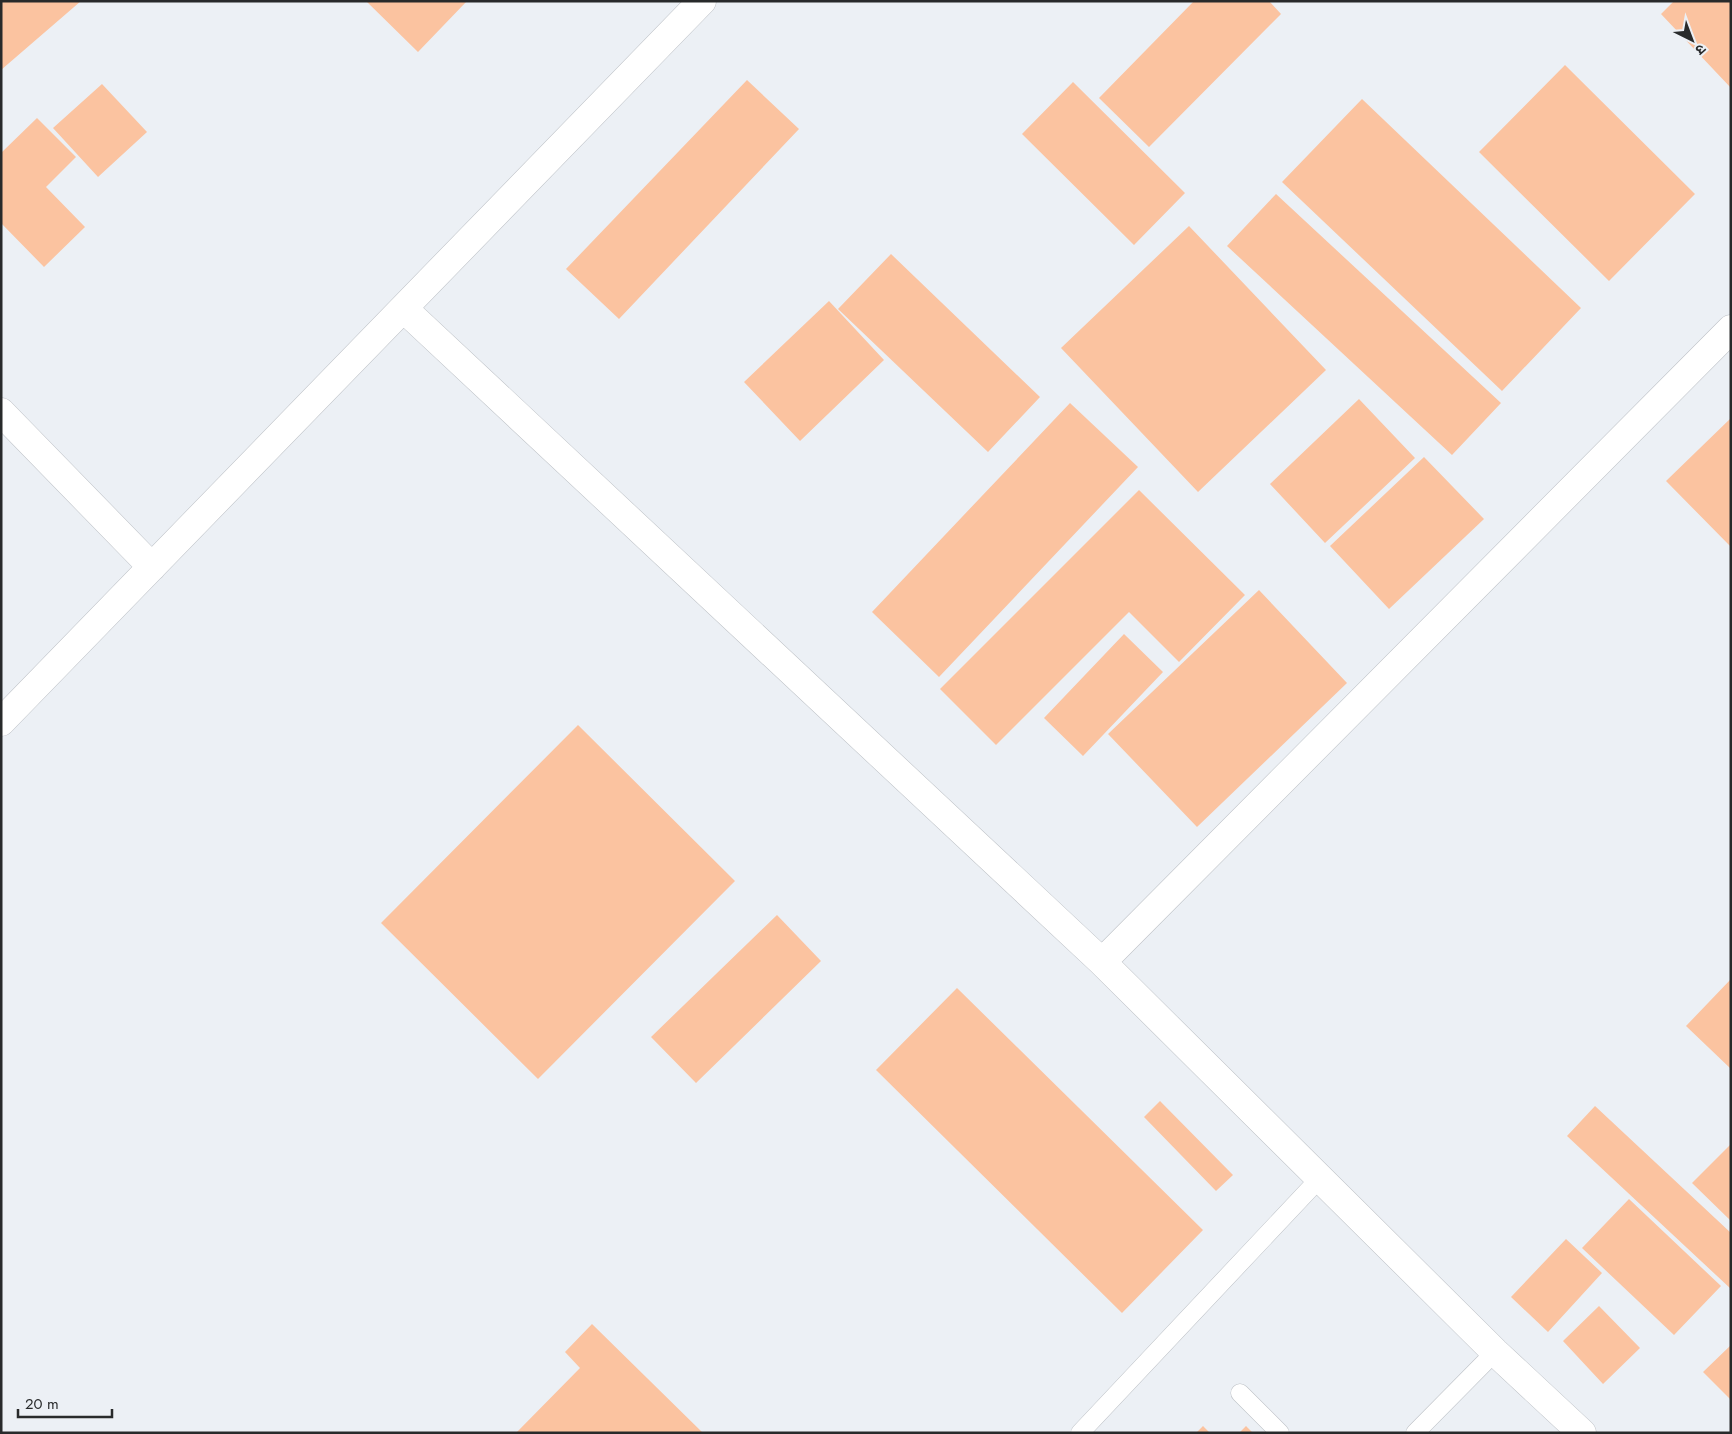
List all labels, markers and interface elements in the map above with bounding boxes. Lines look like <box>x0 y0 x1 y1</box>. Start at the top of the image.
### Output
north arrow <box>1667 15 1717 65</box>
text: उ <box>1690 39 1710 60</box>
scale bar <box>18 1386 111 1418</box>
text: 20 m <box>25 1393 59 1415</box>

